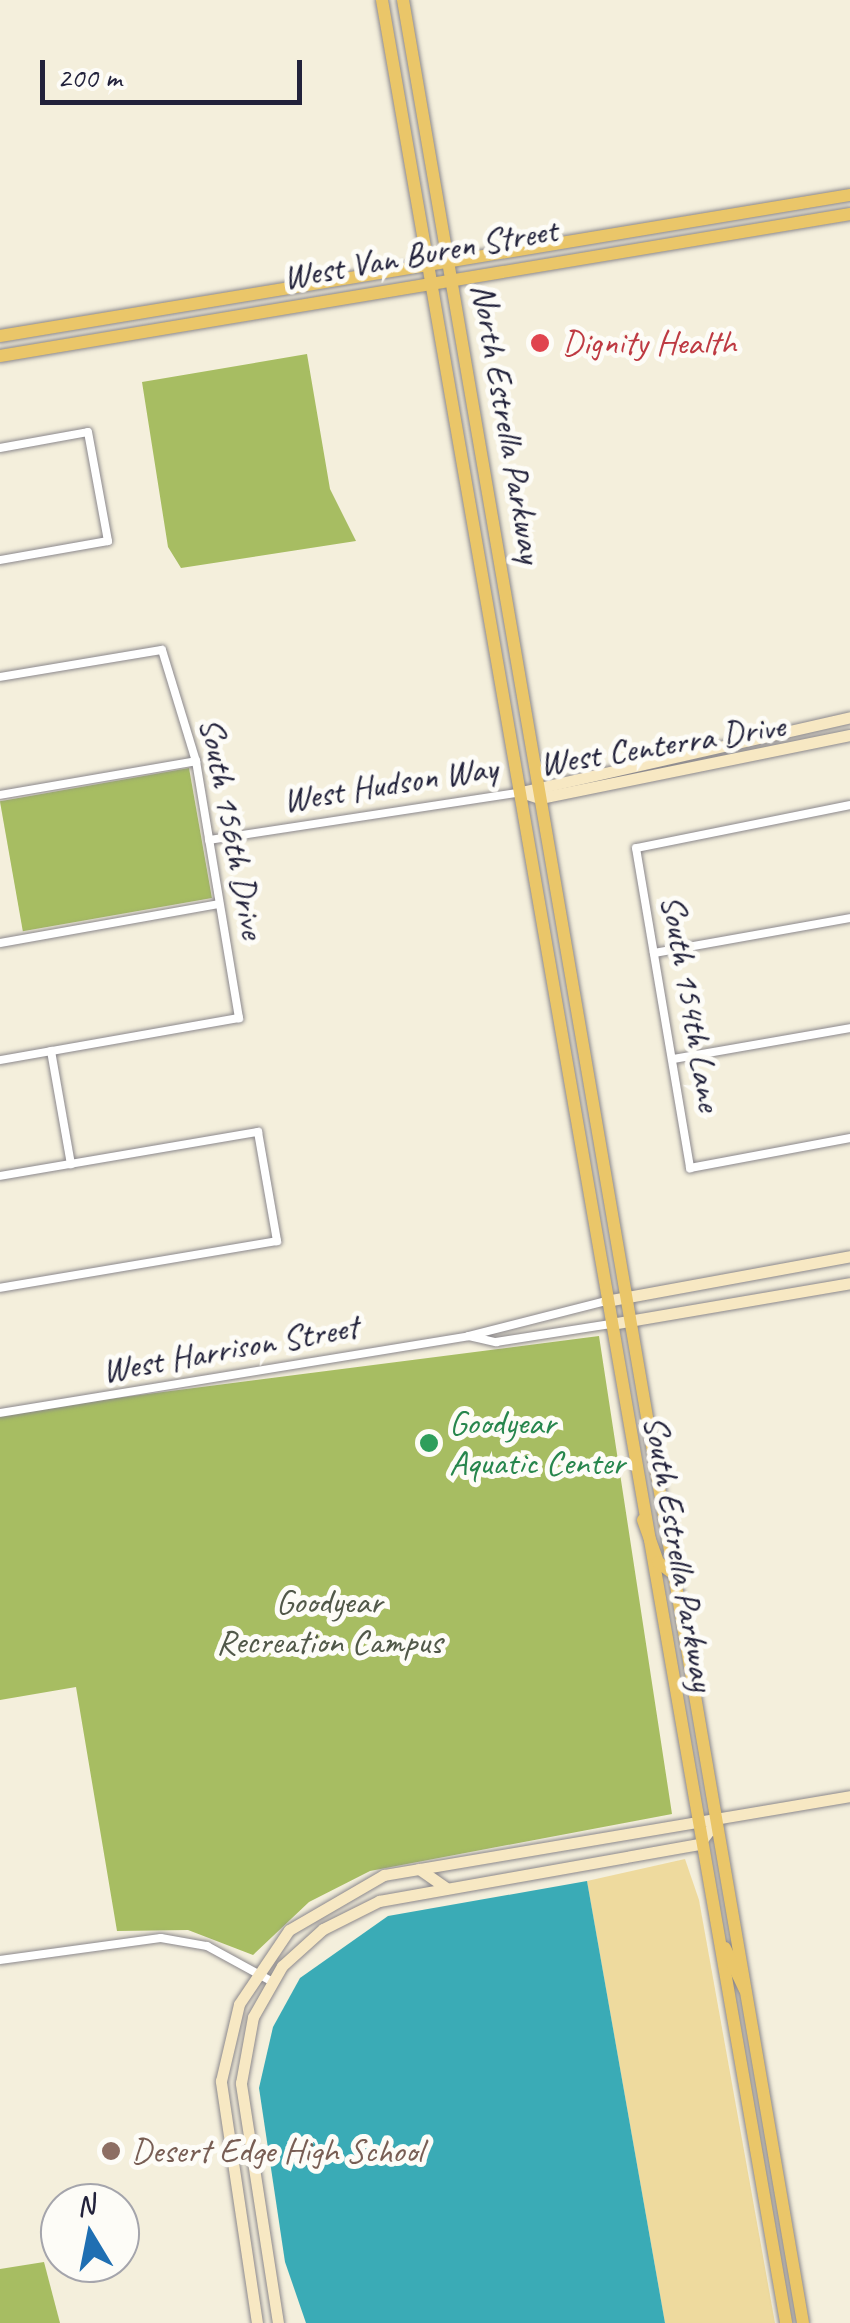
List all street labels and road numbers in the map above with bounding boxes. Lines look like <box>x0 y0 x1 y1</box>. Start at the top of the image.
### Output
street label: West Van Buren Street <box>279 209 561 299</box>
street label: North Estrella Parkway <box>462 280 552 566</box>
street label: West Centerra Drive <box>537 705 787 785</box>
street label: South 156th Drive <box>190 714 274 942</box>
street label: West Hudson Way <box>280 746 500 822</box>
street label: South 154th Lane <box>651 892 731 1114</box>
street label: West Harrison Street <box>98 1306 362 1392</box>
street label: South Estrella Parkway <box>634 1412 724 1694</box>

